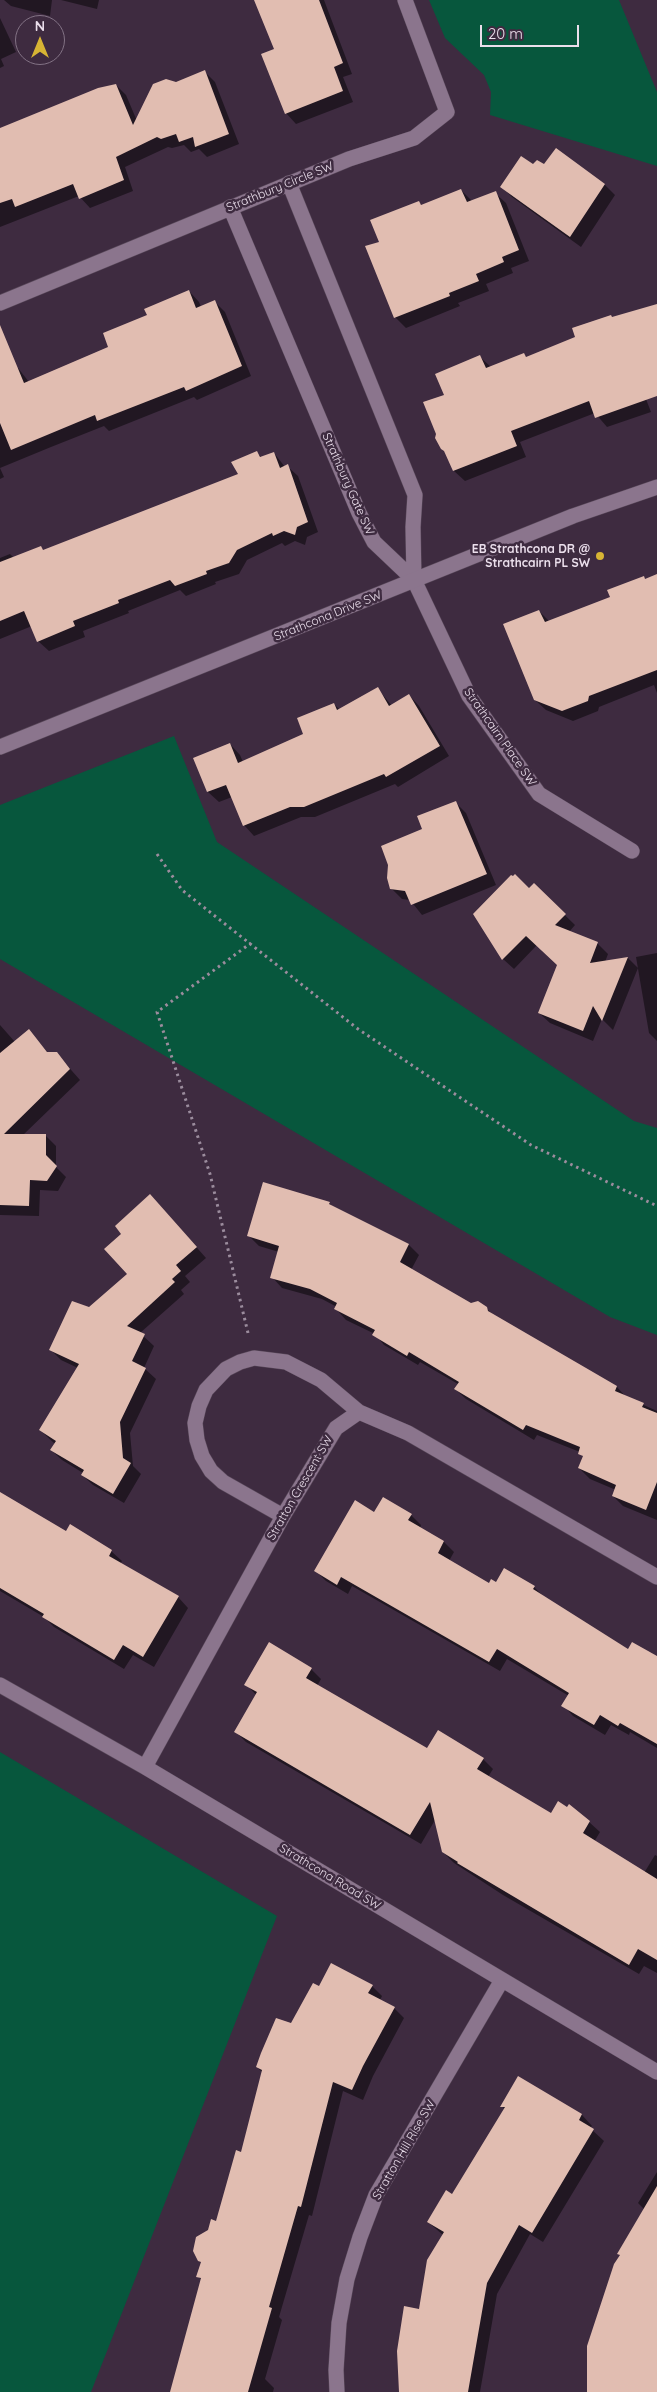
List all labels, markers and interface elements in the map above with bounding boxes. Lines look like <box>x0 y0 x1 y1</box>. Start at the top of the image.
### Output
north arrow <box>15 15 65 65</box>
scale bar <box>482 15 581 47</box>
text: N <box>35 17 45 35</box>
text: 20 m <box>488 24 523 43</box>
street label: Strathbury Circle SW <box>224 159 336 215</box>
street label: Strathbury Gate SW <box>319 431 377 537</box>
place label: EB Strathcona DR @ Strathcairn PL SW <box>472 542 590 570</box>
marker: EB Strathcona DR @ Strathcairn PL SW <box>594 550 606 562</box>
street label: Strathcona Drive SW <box>272 588 384 644</box>
street label: Strathcairn Place SW <box>461 685 539 789</box>
street label: Stratton Crescent SW <box>264 1433 336 1543</box>
street label: Strathcona Road SW <box>277 1841 383 1913</box>
street label: Stratton Hill Rise SW <box>370 2098 438 2202</box>

